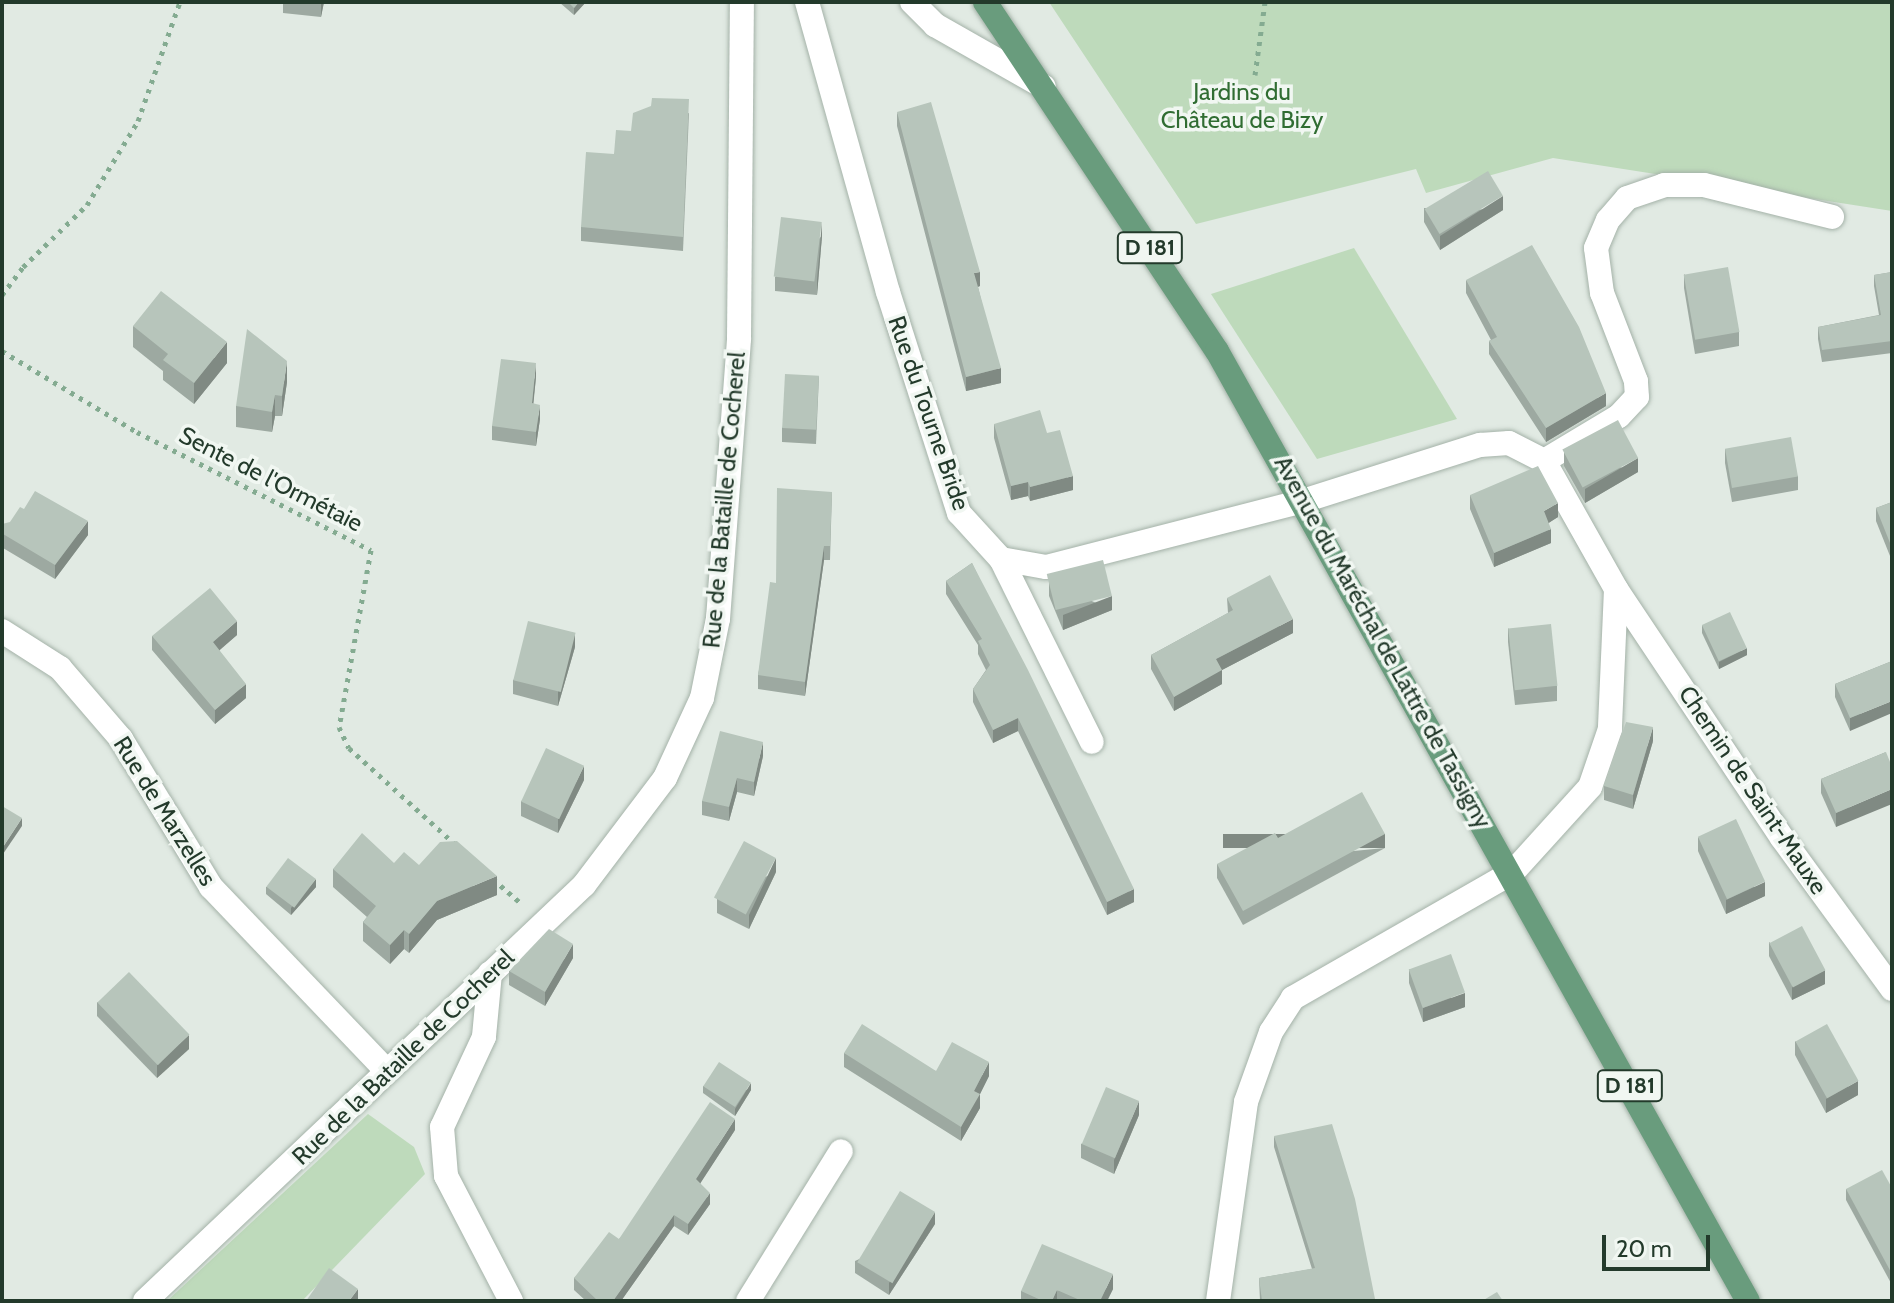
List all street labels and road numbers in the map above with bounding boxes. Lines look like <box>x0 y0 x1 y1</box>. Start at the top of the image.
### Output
road number: D 181 <box>1116 230 1184 266</box>
street label: Rue du Tourne Bride <box>882 312 976 514</box>
street label: Rue de la Bataille de Cocherel <box>697 351 751 649</box>
street label: Sente de l'Ormétaie <box>174 420 368 538</box>
street label: Avenue du Maréchal de Lattre de Tassigny <box>1268 451 1498 833</box>
street label: Chemin de Saint-Mauxe <box>1673 680 1833 900</box>
street label: Rue de Marzelles <box>108 731 222 891</box>
street label: Rue de la Bataille de Cocherel <box>286 943 520 1171</box>
road number: D 181 <box>1596 1068 1664 1104</box>

